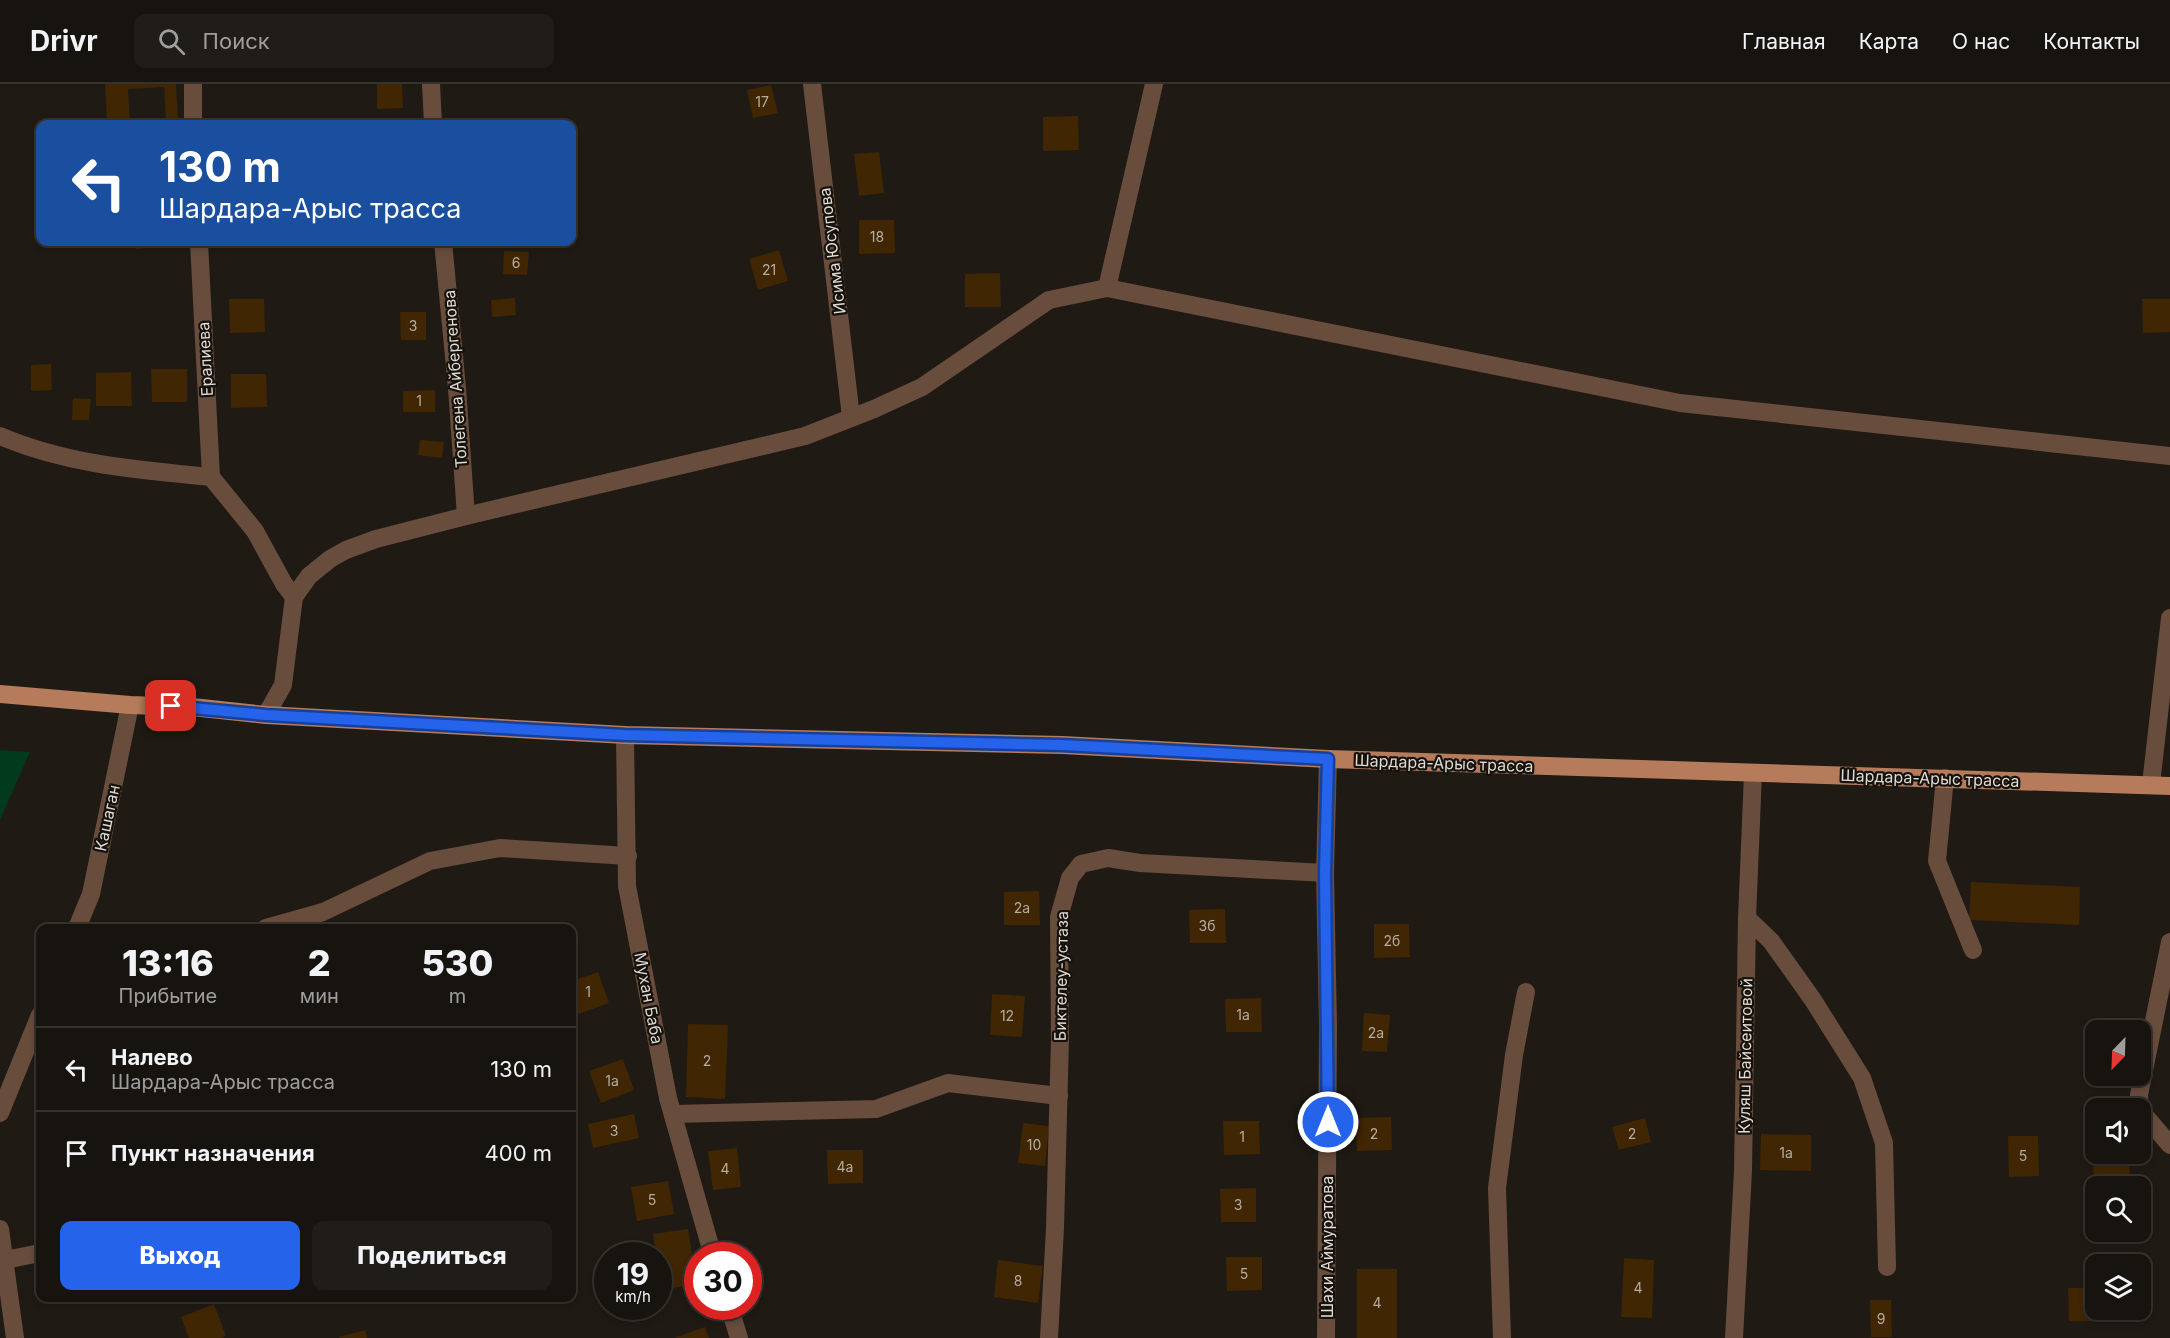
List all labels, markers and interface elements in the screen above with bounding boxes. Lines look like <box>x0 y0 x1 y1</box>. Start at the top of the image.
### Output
search box <box>134 14 554 68</box>
text: Drivr <box>30 24 98 58</box>
icon: search <box>155 25 188 58</box>
text: Поиск <box>203 28 270 54</box>
text: Главная <box>1742 29 1826 54</box>
text: Карта <box>1859 29 1919 54</box>
text: О нас <box>1952 29 2010 54</box>
text: Контакты <box>2043 29 2140 54</box>
house number: 17 <box>755 93 769 110</box>
text: 130 m <box>159 141 281 192</box>
icon: left <box>60 144 138 222</box>
street label: Исима Юсупова <box>814 186 850 316</box>
text: Шардара-Арыс трасса <box>159 192 461 225</box>
house number: 18 <box>870 228 884 245</box>
house number: 6 <box>512 254 520 271</box>
house number: 21 <box>762 261 776 278</box>
street label: Толегена Айбергенова <box>439 289 471 469</box>
house number: 3 <box>409 317 417 334</box>
street label: Ералиева <box>193 321 217 397</box>
house number: 1 <box>416 392 422 409</box>
pin <box>145 680 196 731</box>
icon: arrive <box>154 689 187 722</box>
street label: Шардара-Арыс трасса <box>1354 750 1534 776</box>
street label: Шардара-Арыс трасса <box>1840 765 2020 791</box>
street label: Кашаган <box>90 783 124 853</box>
house number: 2а <box>1014 899 1030 916</box>
street label: Биктелеу-устаза <box>1050 911 1072 1041</box>
house number: 3б <box>1199 917 1215 934</box>
house number: 2б <box>1384 932 1400 949</box>
text: 13:16 <box>122 941 214 985</box>
text: 2 <box>308 941 331 985</box>
text: 530 <box>421 941 493 985</box>
street label: Мухан Баба <box>630 950 668 1046</box>
street label: Куляш Байсеитовой <box>1734 978 1756 1134</box>
house number: 1 <box>585 983 591 1000</box>
text: Прибытие <box>119 984 217 1008</box>
text: мин <box>300 984 339 1008</box>
text: m <box>449 984 466 1008</box>
house number: 1а <box>1236 1006 1250 1023</box>
house number: 12 <box>1000 1007 1014 1024</box>
north arrow <box>2085 1020 2151 1086</box>
map controls <box>2085 1020 2151 1320</box>
house number: 2а <box>1368 1024 1384 1041</box>
text: Налево <box>111 1044 193 1070</box>
house number: 2 <box>703 1052 711 1069</box>
icon: left <box>60 1053 93 1086</box>
text: 130 m <box>490 1056 552 1082</box>
text: Шардара-Арыс трасса <box>111 1070 335 1094</box>
house number: 1а <box>605 1072 619 1089</box>
position arrow <box>1296 1090 1360 1154</box>
button: sound <box>2085 1098 2151 1164</box>
house number: 3 <box>610 1122 618 1139</box>
house number: 2 <box>1370 1125 1378 1142</box>
house number: 2 <box>1628 1125 1636 1142</box>
house number: 1 <box>1239 1128 1245 1145</box>
house number: 10 <box>1027 1136 1041 1153</box>
icon: arrive <box>60 1137 93 1170</box>
text: Пункт назначения <box>111 1140 315 1166</box>
text: 400 m <box>485 1140 552 1166</box>
house number: 1а <box>1779 1144 1793 1161</box>
house number: 5 <box>2019 1147 2027 1164</box>
house number: 4а <box>837 1158 853 1175</box>
house number: 4 <box>720 1160 730 1177</box>
street label: Шахи Аймуратова <box>1317 1176 1337 1318</box>
button: search <box>2085 1176 2151 1242</box>
house number: 5 <box>648 1191 656 1208</box>
house number: 3 <box>1234 1196 1242 1213</box>
button: Выход <box>60 1221 300 1290</box>
button: Поделиться <box>312 1221 552 1290</box>
speed limit sign: 30 <box>684 1242 762 1320</box>
button: layers <box>2085 1254 2151 1320</box>
text: 19 <box>617 1256 649 1292</box>
house number: 5 <box>1240 1265 1248 1282</box>
house number: 8 <box>1014 1272 1022 1289</box>
house number: 4 <box>1633 1279 1643 1296</box>
text: km/h <box>615 1287 651 1306</box>
house number: 4 <box>1372 1294 1382 1311</box>
house number: 9 <box>1877 1310 1885 1327</box>

